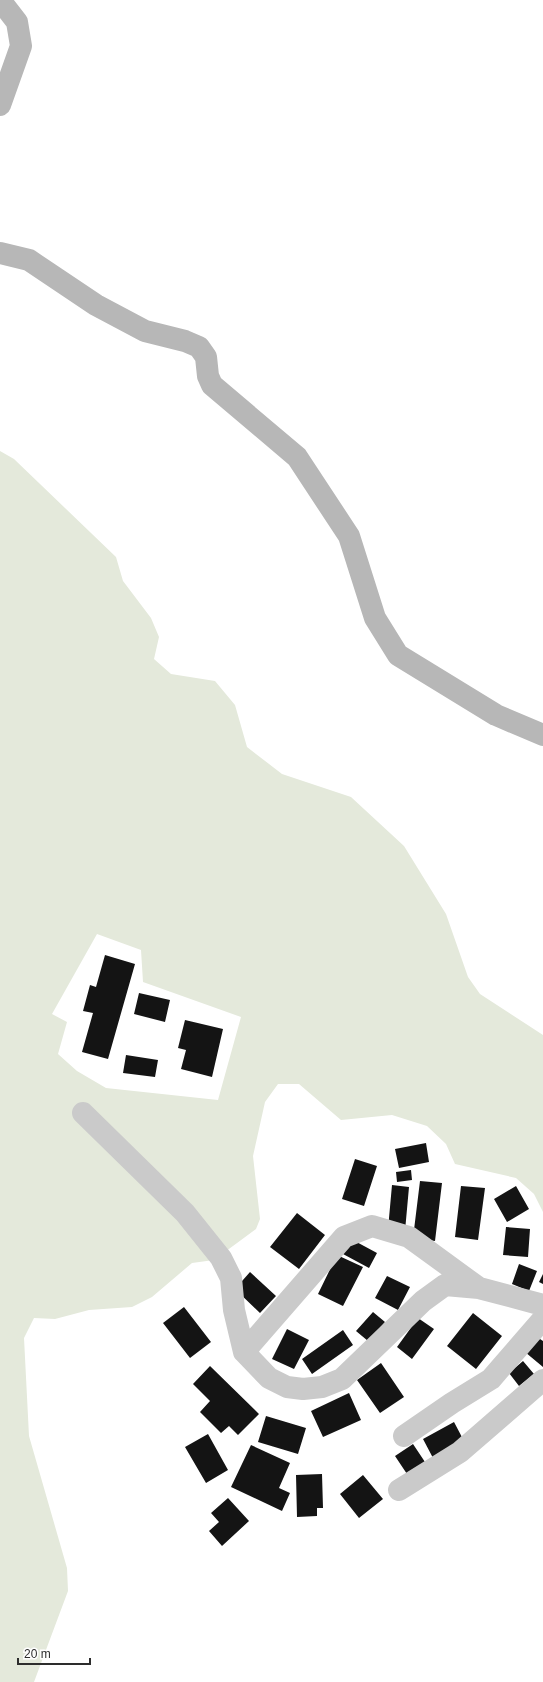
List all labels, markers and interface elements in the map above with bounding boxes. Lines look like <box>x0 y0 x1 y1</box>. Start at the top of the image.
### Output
scale bar <box>18 1640 90 1666</box>
text: 20 m <box>24 1647 51 1661</box>

